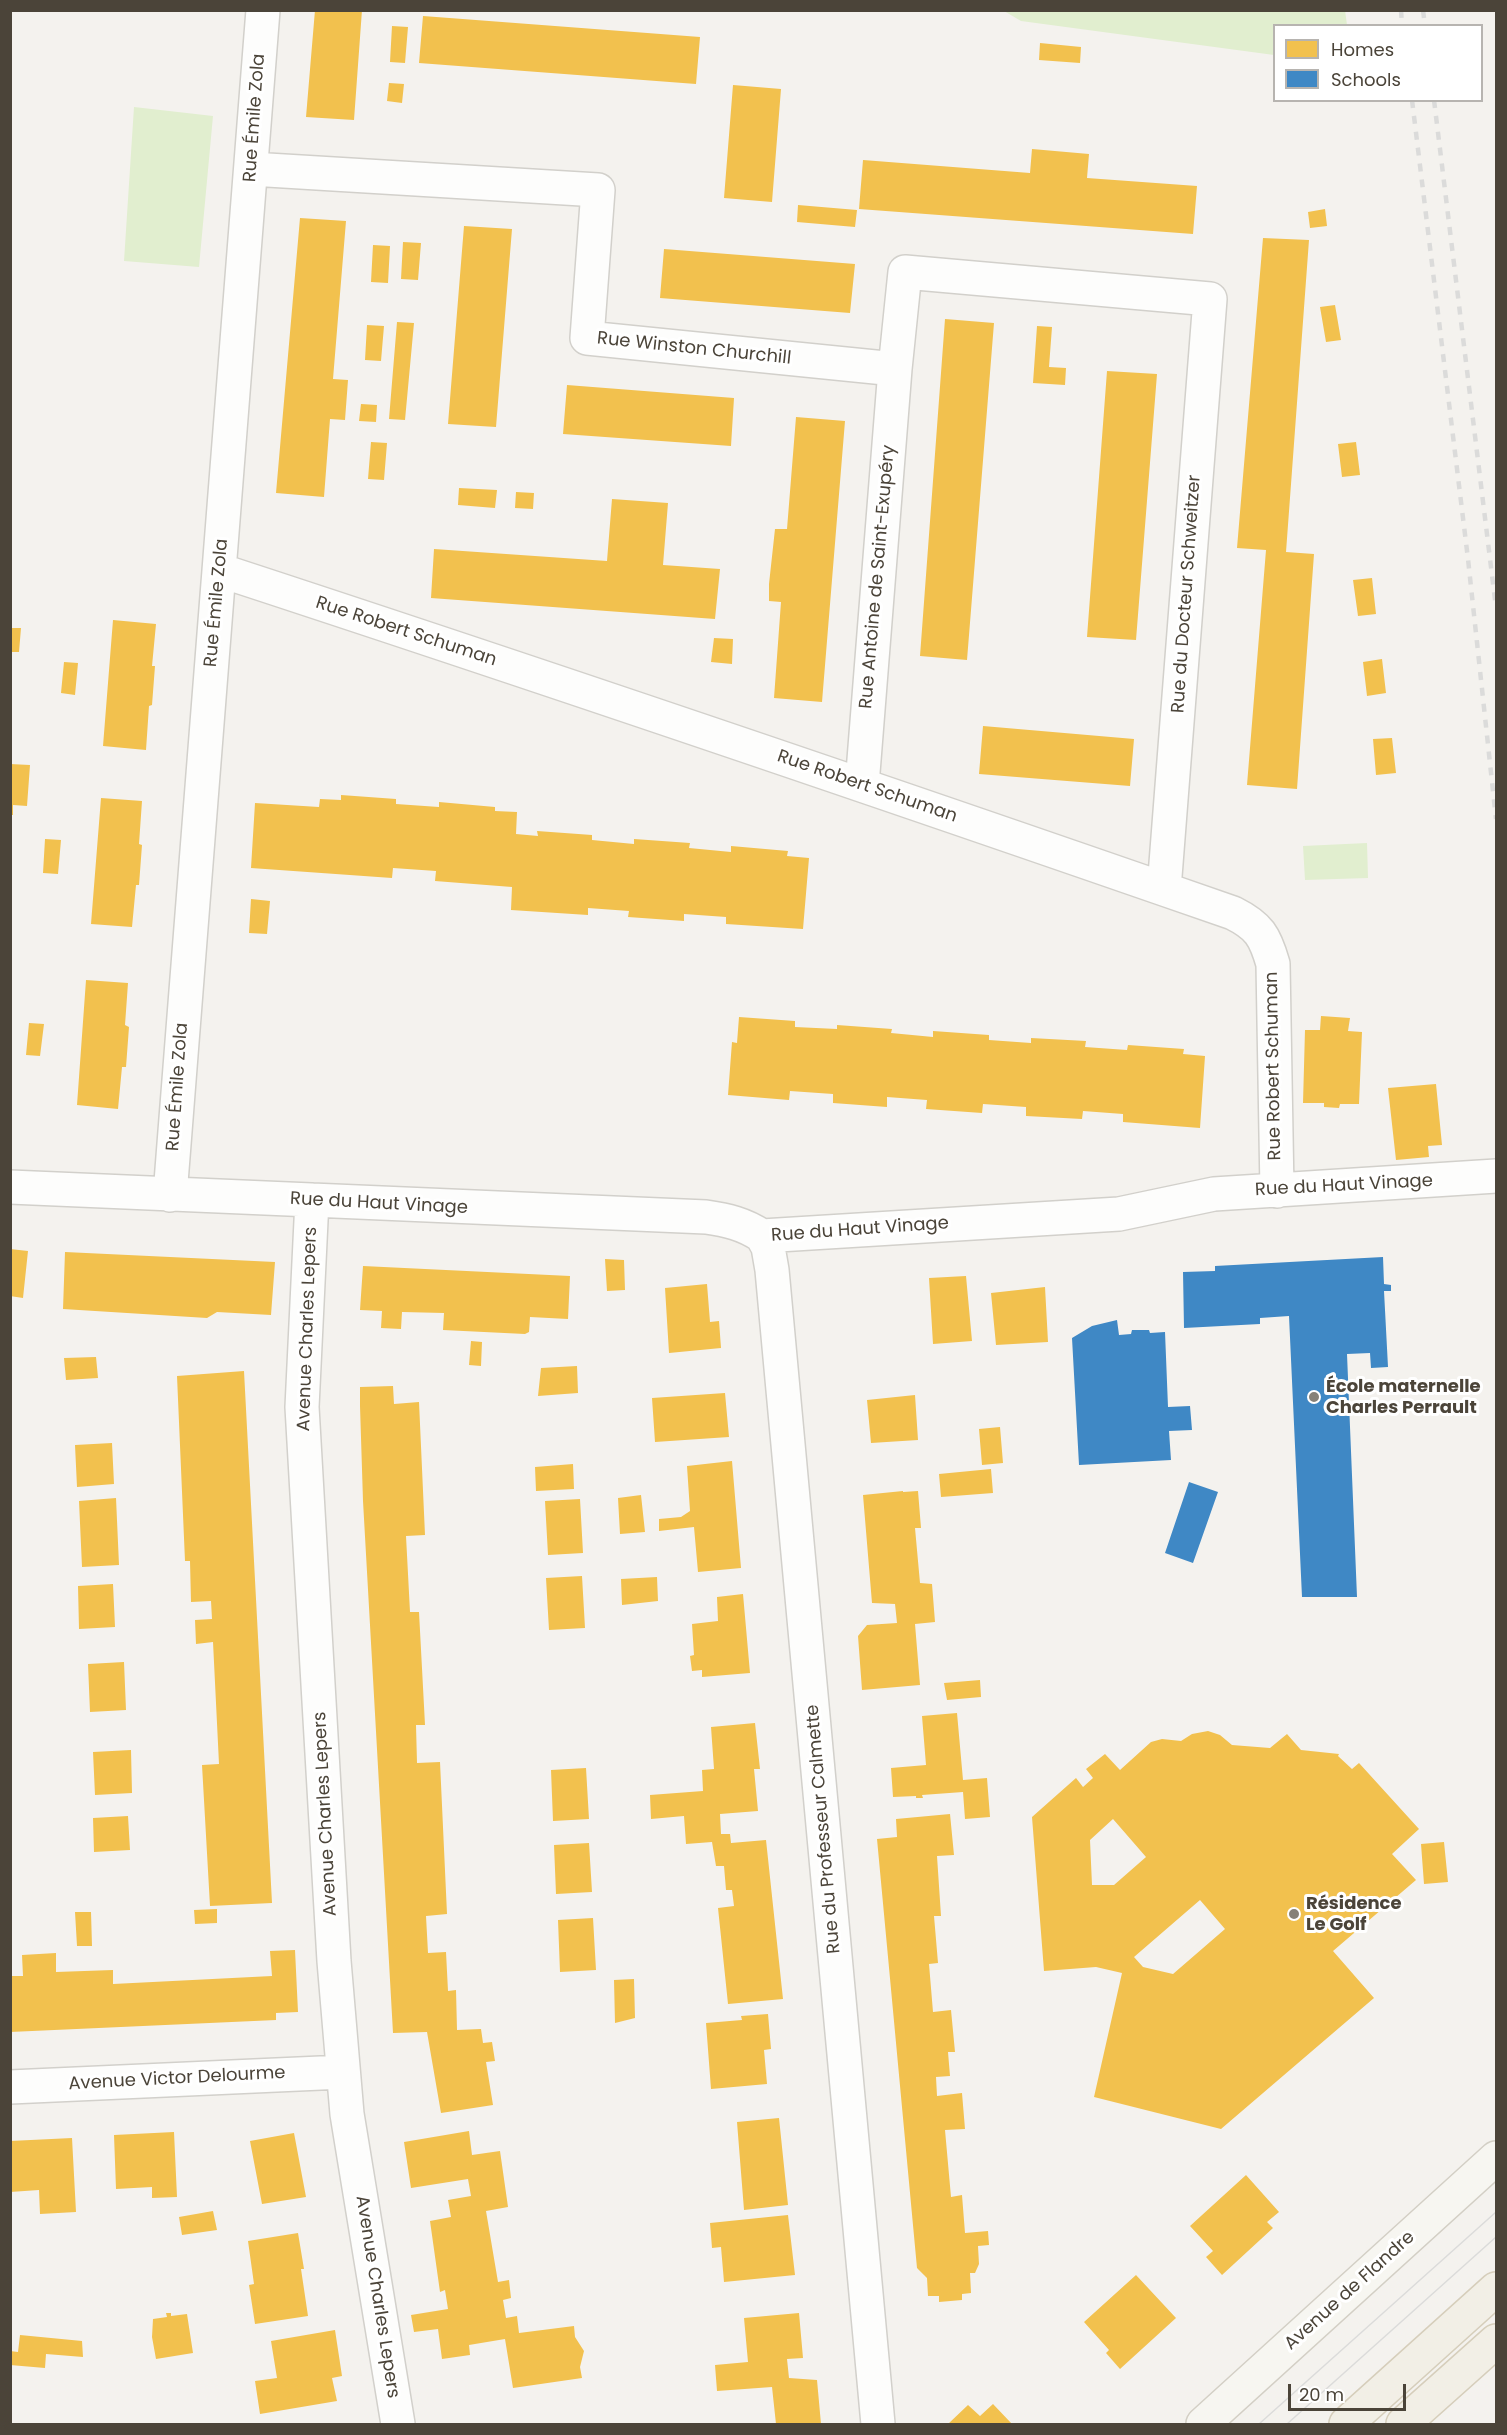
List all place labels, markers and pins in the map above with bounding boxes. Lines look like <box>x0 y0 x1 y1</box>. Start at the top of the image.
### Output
place label: École maternelle Charles Perrault <box>1326 1376 1481 1418</box>
marker: École maternelle Charles Perrault <box>1307 1390 1321 1404</box>
place label: Résidence Le Golf <box>1306 1893 1402 1936</box>
marker: Résidence Le Golf <box>1287 1907 1301 1921</box>

